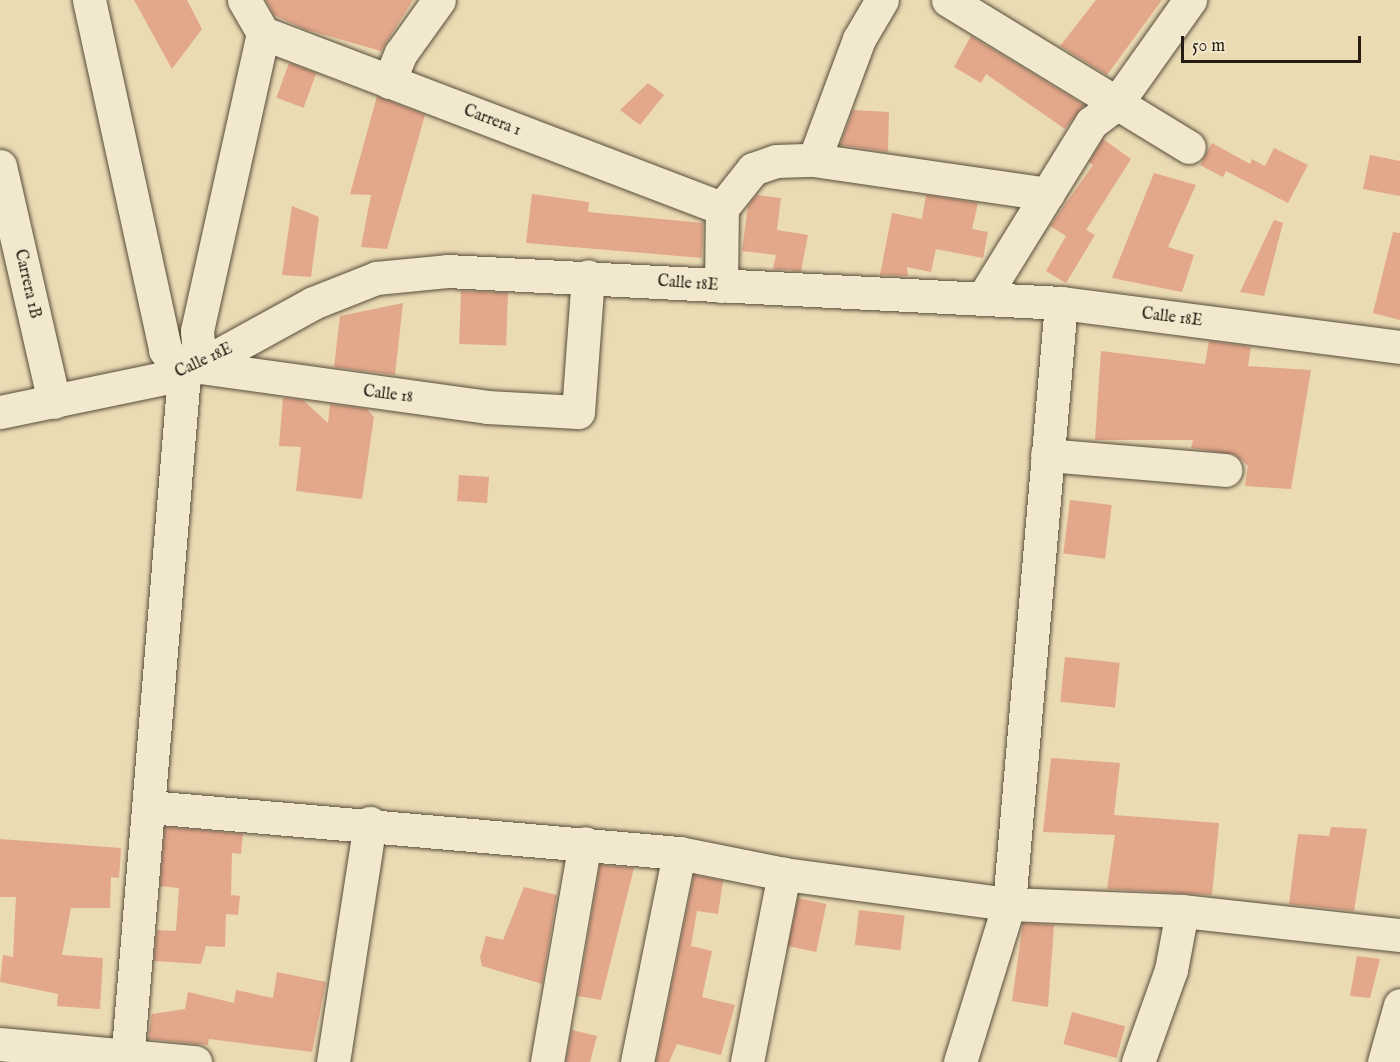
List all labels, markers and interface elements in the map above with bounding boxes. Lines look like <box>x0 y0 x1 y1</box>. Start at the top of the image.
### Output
scale bar <box>1184 24 1364 62</box>
text: 50 m <box>1192 35 1225 58</box>
street label: Carrera 1 <box>461 101 523 141</box>
street label: Carrera 1B <box>10 248 44 320</box>
street label: Calle 18E <box>657 272 719 296</box>
street label: Calle 18E <box>1140 305 1204 331</box>
street label: Calle 18E <box>172 339 236 383</box>
street label: Calle 18 <box>362 382 414 408</box>

